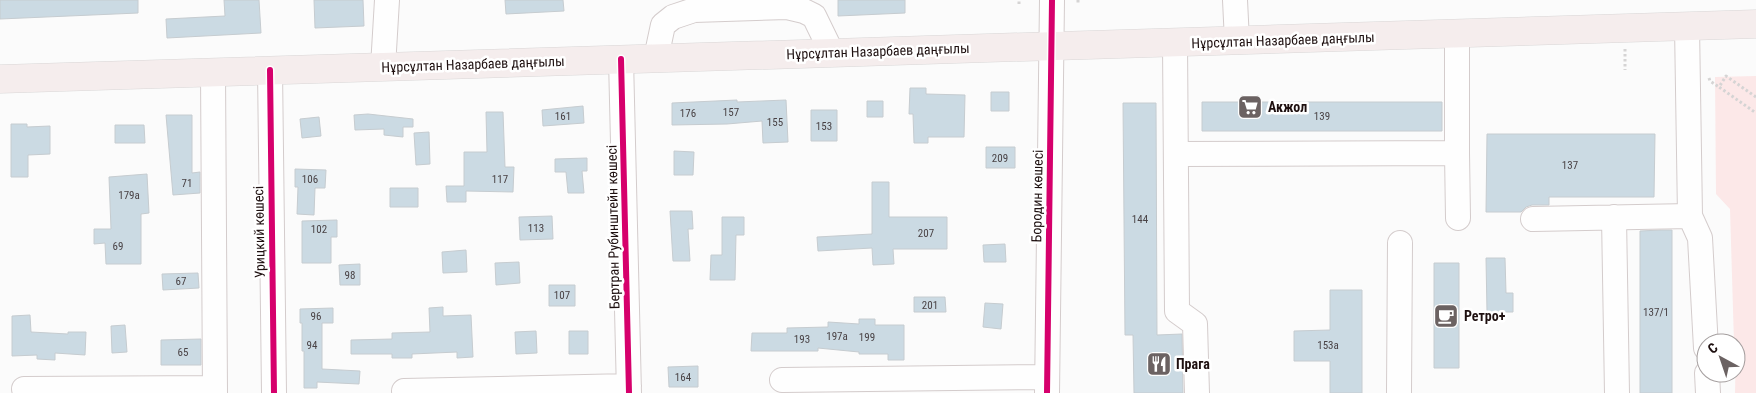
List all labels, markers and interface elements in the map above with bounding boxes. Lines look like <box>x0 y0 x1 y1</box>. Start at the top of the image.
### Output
street label: Нұрсұлтан Назарбаев даңғылы <box>1191 29 1375 51</box>
street label: Нұрсұлтан Назарбаев даңғылы <box>786 40 970 62</box>
street label: Нұрсұлтан Назарбаев даңғылы <box>381 53 565 75</box>
supermarket icon: Акжол <box>1237 94 1263 120</box>
place label: Акжол <box>1268 99 1307 115</box>
house number: 157 <box>723 106 739 119</box>
house number: 176 <box>680 107 696 120</box>
house number: 161 <box>555 110 571 123</box>
house number: 139 <box>1314 110 1330 123</box>
house number: 155 <box>767 116 783 129</box>
house number: 153 <box>816 120 832 133</box>
street label: Бертран Рубинштейн көшесі <box>604 145 622 309</box>
street label: Бородин көшесі <box>1028 149 1046 243</box>
house number: 209 <box>992 152 1008 165</box>
house number: 137 <box>1562 159 1578 172</box>
house number: 106 <box>302 173 318 186</box>
house number: 117 <box>492 173 508 186</box>
house number: 71 <box>182 177 192 190</box>
street label: Урицкий көшесі <box>250 186 268 278</box>
house number: 179а <box>118 189 140 202</box>
house number: 144 <box>1132 213 1149 226</box>
house number: 113 <box>528 222 544 235</box>
house number: 102 <box>311 223 327 236</box>
house number: 207 <box>918 227 934 240</box>
house number: 69 <box>113 240 123 253</box>
house number: 98 <box>345 269 355 282</box>
house number: 67 <box>176 275 186 288</box>
house number: 107 <box>554 289 570 302</box>
house number: 201 <box>922 299 938 312</box>
cafe icon: Ретро+ <box>1433 303 1459 329</box>
house number: 137/1 <box>1643 306 1669 319</box>
place label: Ретро+ <box>1464 308 1506 324</box>
house number: 96 <box>311 310 321 323</box>
house number: 197а <box>826 330 848 343</box>
house number: 199 <box>859 331 875 344</box>
house number: 193 <box>794 333 810 346</box>
north arrow <box>1696 333 1746 383</box>
house number: 94 <box>307 339 318 352</box>
house number: 153а <box>1317 339 1339 352</box>
text: С <box>1704 339 1721 357</box>
house number: 65 <box>178 346 188 359</box>
restaurant icon: Прага <box>1146 351 1172 377</box>
place label: Прага <box>1176 356 1210 372</box>
house number: 164 <box>675 371 692 384</box>

